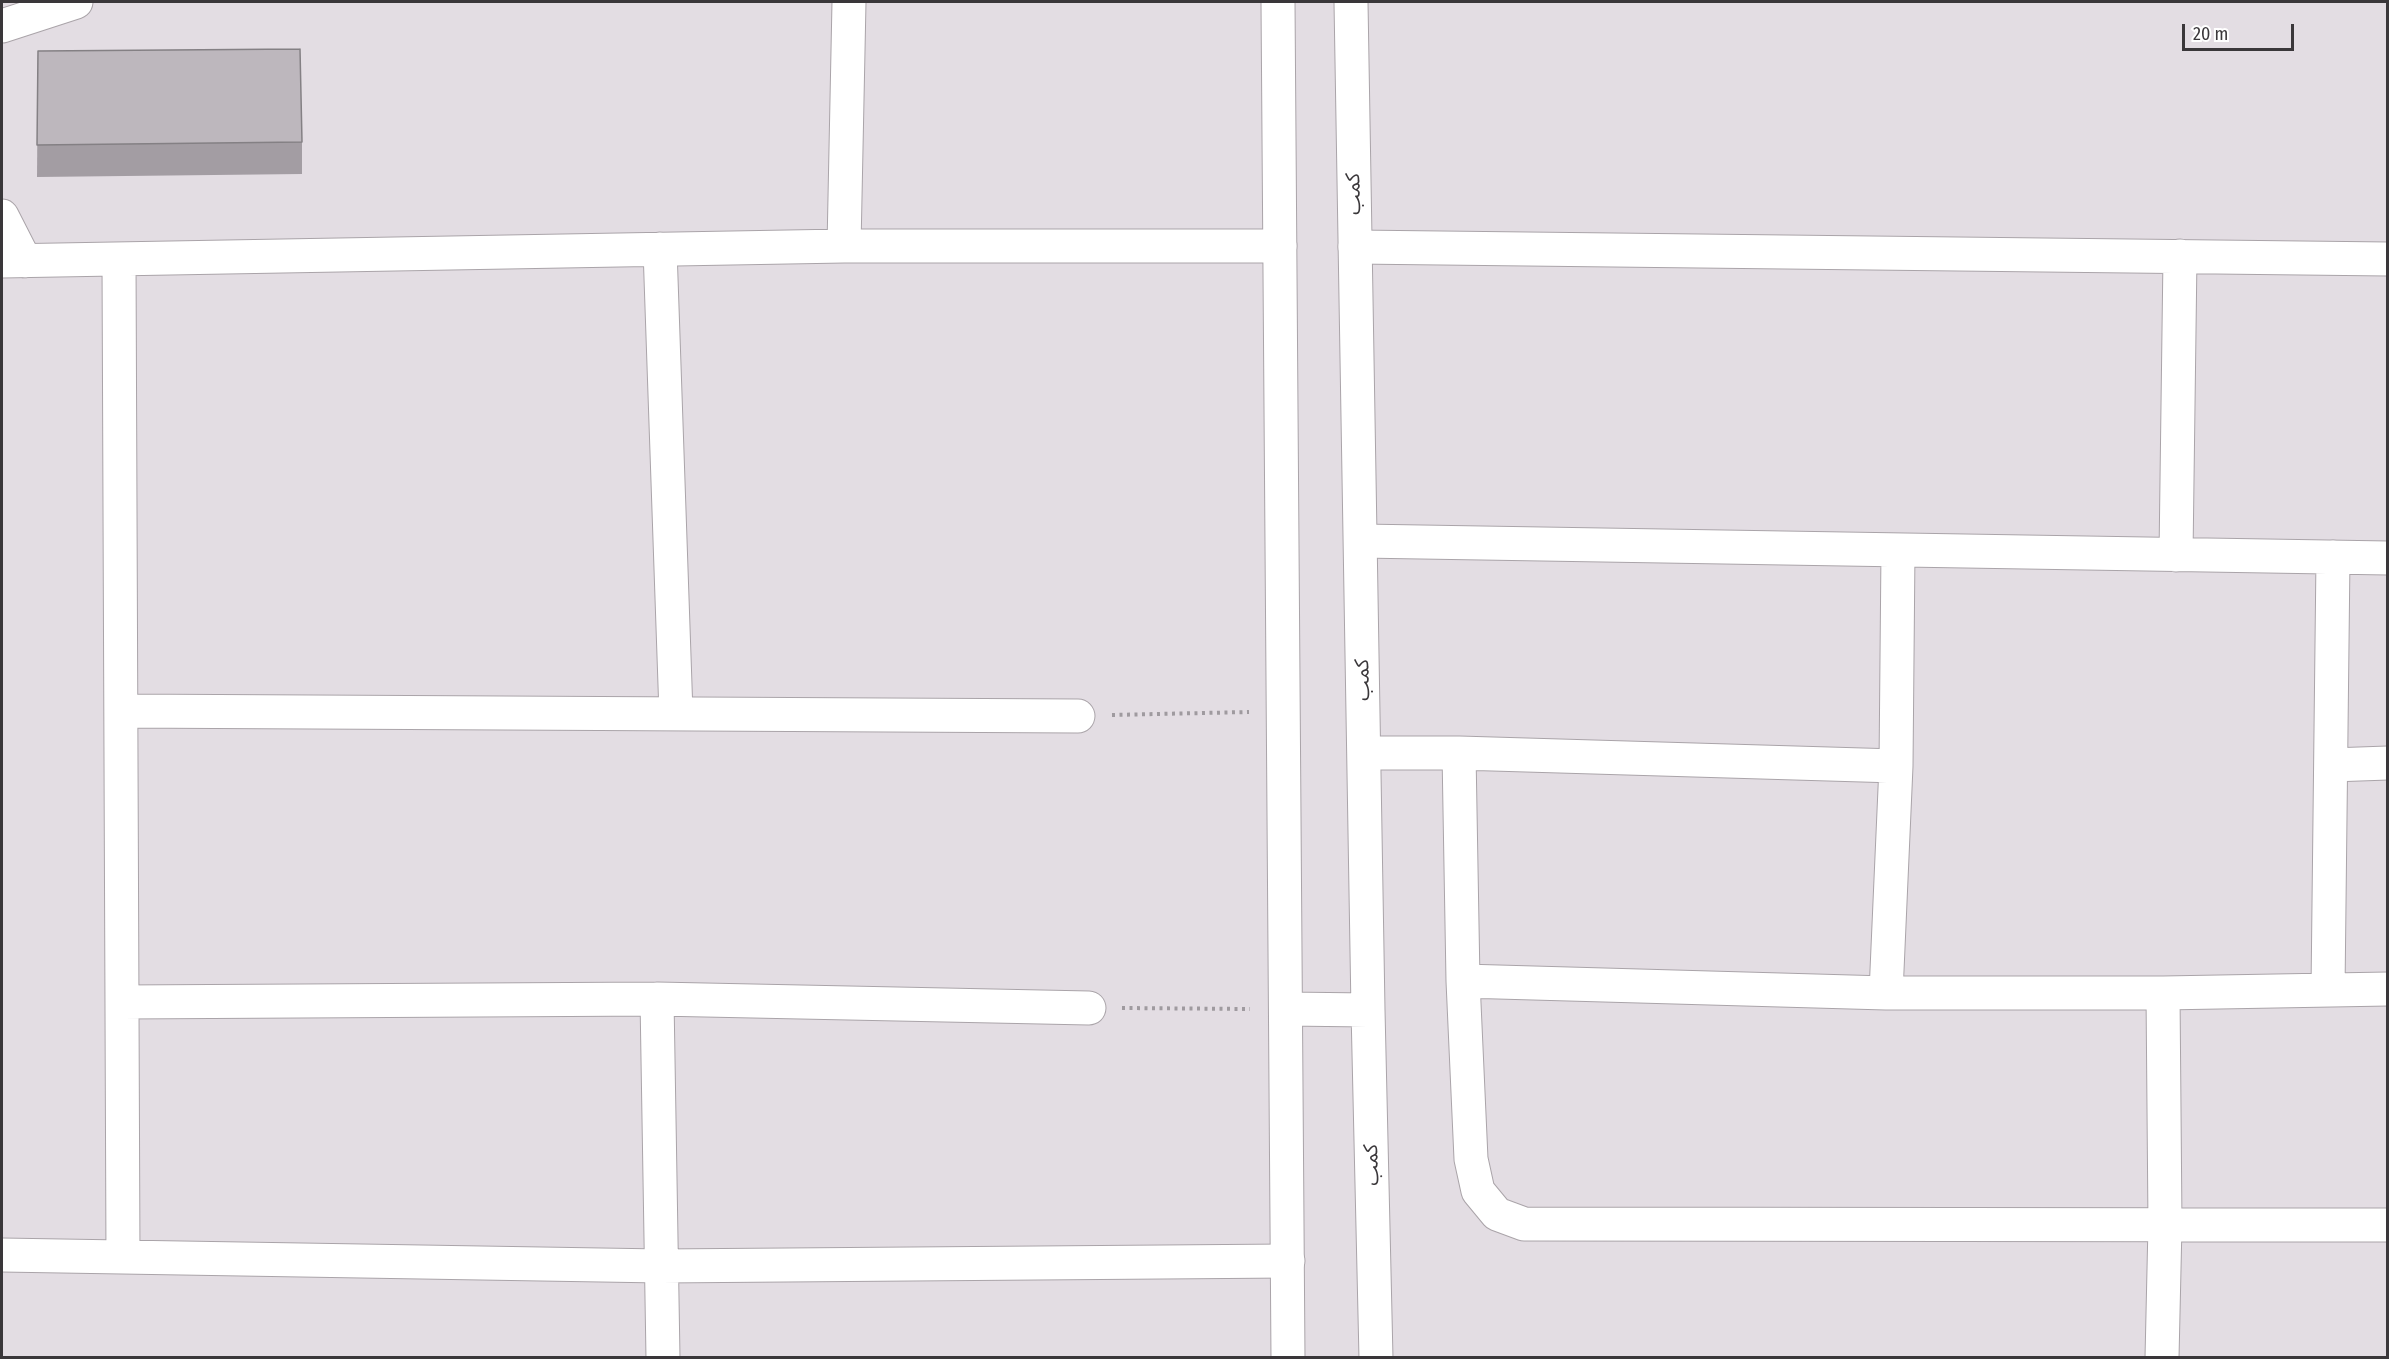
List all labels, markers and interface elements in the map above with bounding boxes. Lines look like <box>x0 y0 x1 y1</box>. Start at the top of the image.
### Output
scale bar <box>2185 12 2298 50</box>
text: 20 m <box>2193 23 2228 45</box>
street label: کمب <box>1342 173 1366 215</box>
street label: کمب <box>1351 659 1375 701</box>
street label: کمب <box>1359 1144 1385 1186</box>

